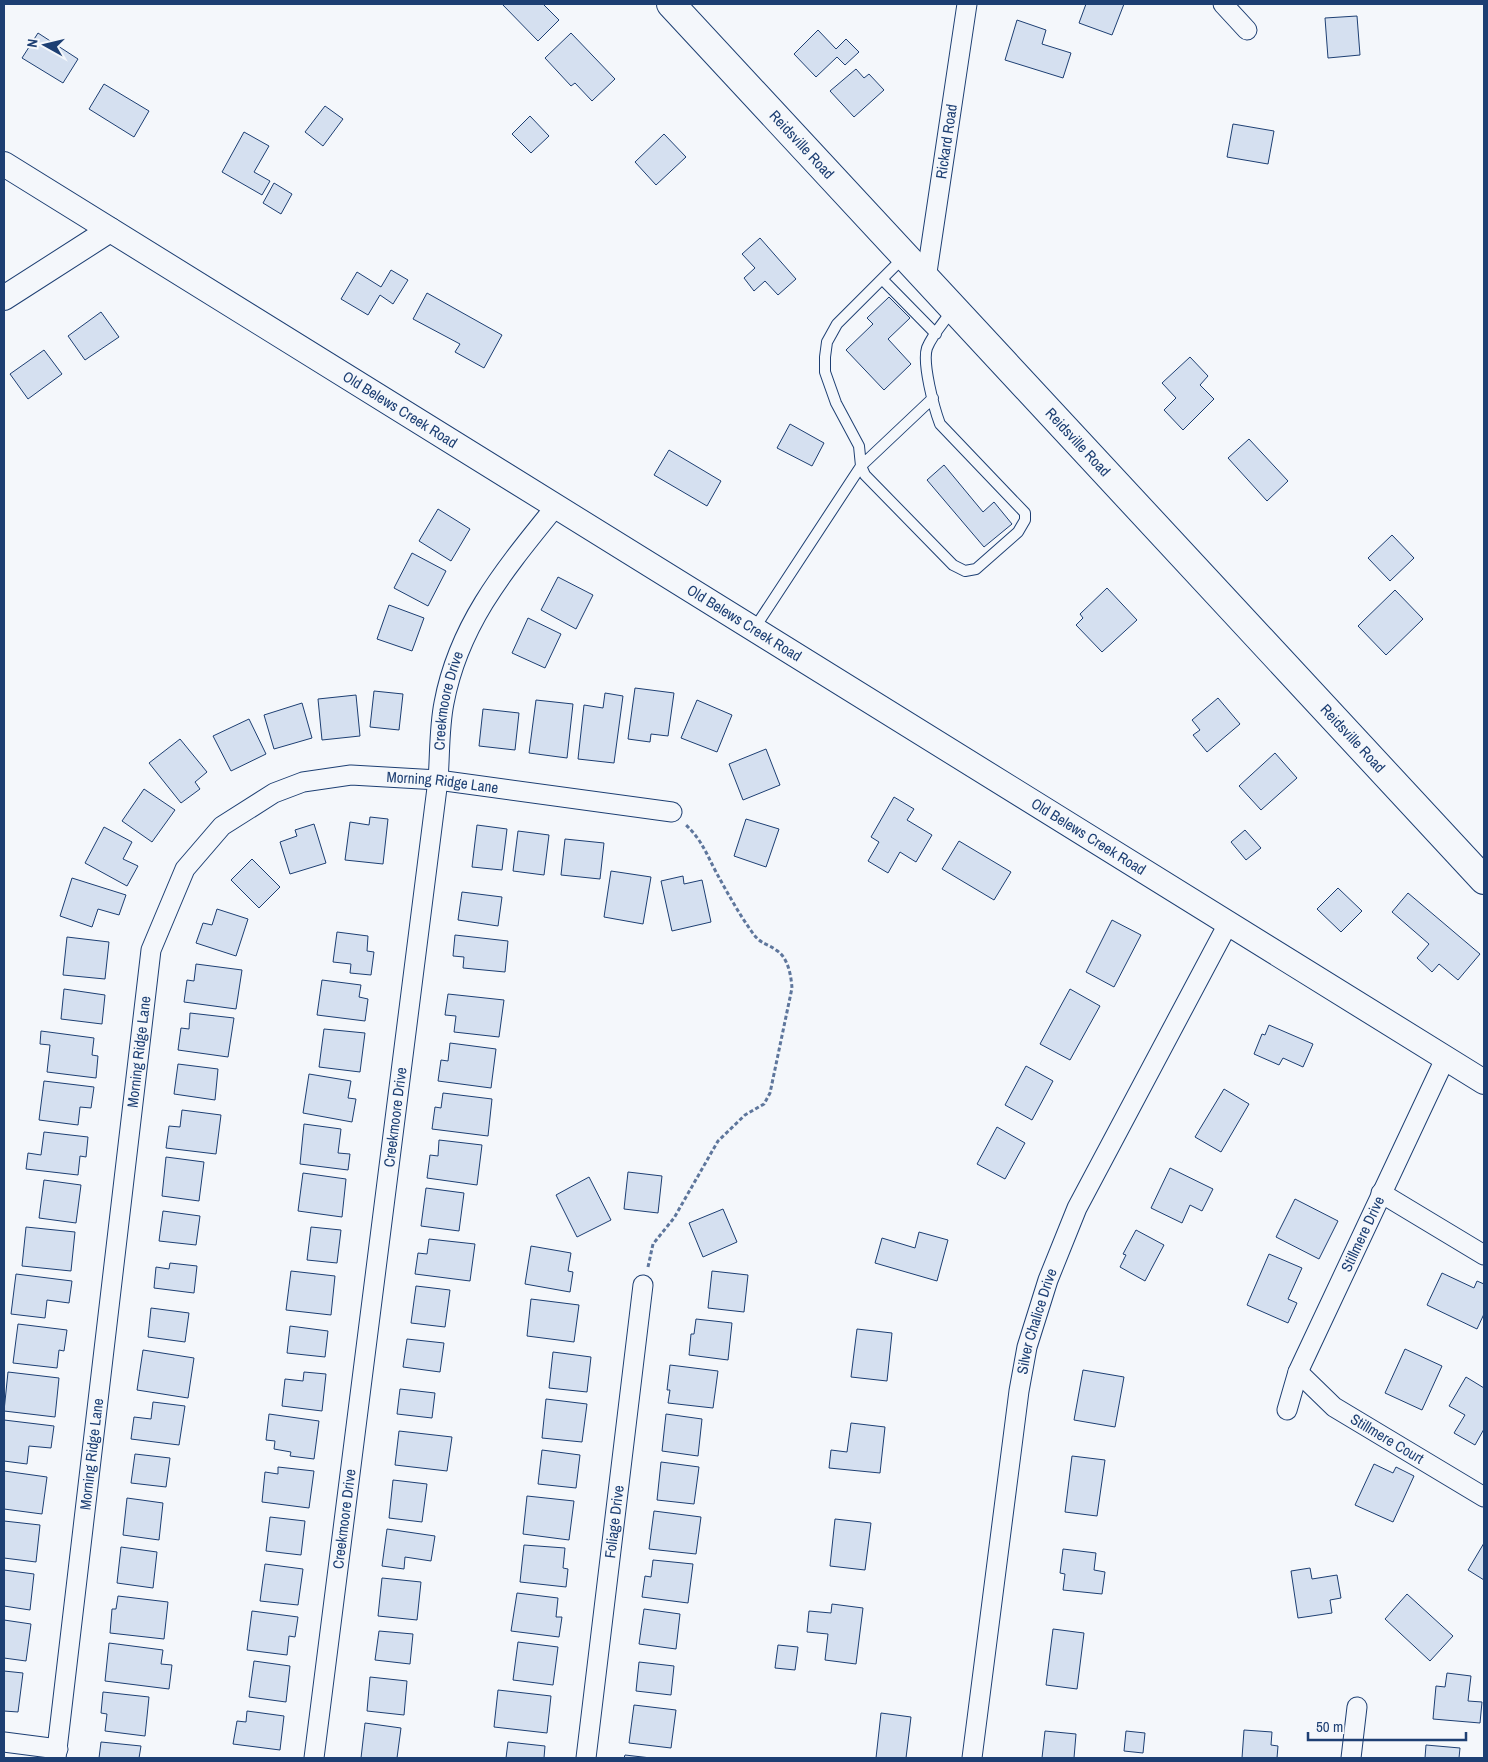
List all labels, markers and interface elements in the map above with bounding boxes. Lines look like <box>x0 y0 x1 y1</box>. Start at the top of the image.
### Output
north arrow <box>20 20 70 70</box>
text: N <box>23 38 42 49</box>
street label: Rickard Road <box>930 103 962 180</box>
street label: Reidsville Road <box>765 105 839 183</box>
street label: Old Belews Creek Road <box>339 366 462 453</box>
street label: Reidsville Road <box>1041 403 1115 481</box>
street label: Old Belews Creek Road <box>683 579 806 666</box>
street label: Creekmoore Drive <box>429 648 468 751</box>
street label: Reidsville Road <box>1316 699 1390 777</box>
street label: Morning Ridge Lane <box>386 766 500 798</box>
street label: Old Belews Creek Road <box>1027 793 1150 880</box>
street label: Morning Ridge Lane <box>122 995 156 1109</box>
street label: Creekmoore Drive <box>378 1066 412 1168</box>
street label: Stillmere Drive <box>1336 1192 1389 1275</box>
street label: Silver Chalice Drive <box>1011 1265 1062 1376</box>
street label: Morning Ridge Lane <box>74 1397 108 1511</box>
street label: Stillmere Court <box>1347 1408 1428 1469</box>
street label: Creekmoore Drive <box>327 1467 361 1570</box>
street label: Foliage Drive <box>599 1484 629 1559</box>
scale bar <box>1308 1710 1466 1742</box>
text: 50 m <box>1316 1716 1343 1737</box>

